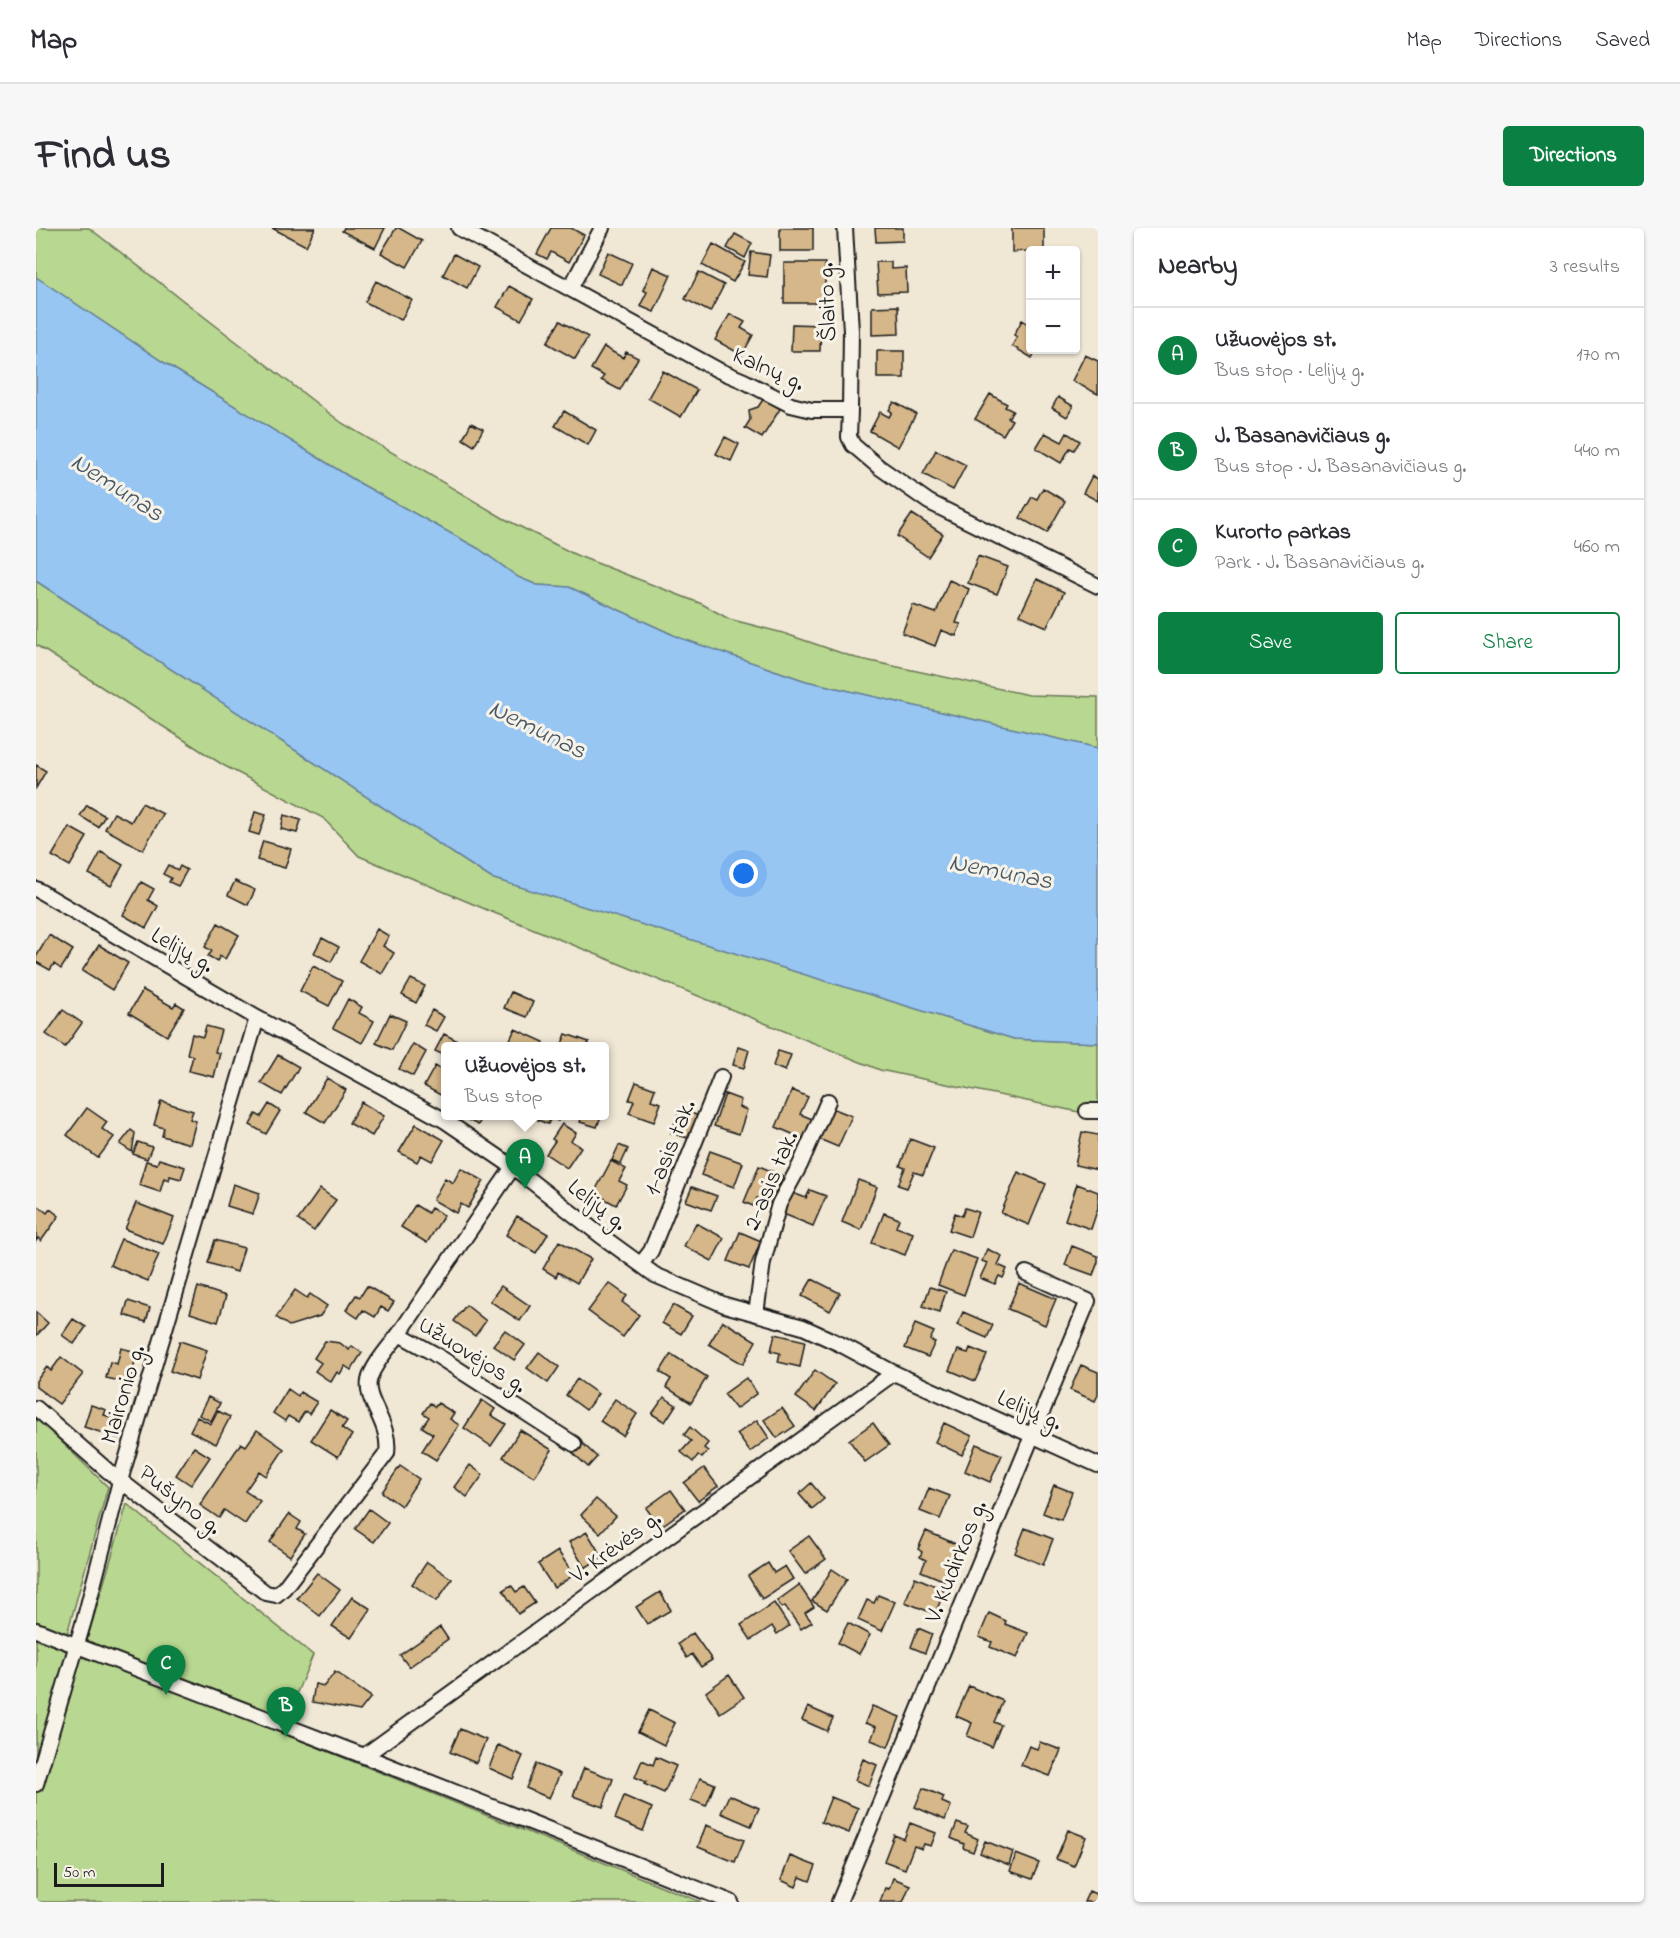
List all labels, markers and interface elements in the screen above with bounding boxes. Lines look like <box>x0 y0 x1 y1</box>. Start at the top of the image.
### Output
text: Map <box>30 21 77 62</box>
text: Map <box>1406 26 1442 56</box>
text: Directions <box>1475 26 1562 56</box>
text: Saved <box>1595 26 1650 56</box>
text: Find us <box>36 126 171 187</box>
button: Directions <box>1503 126 1644 186</box>
map controls <box>1026 246 1080 354</box>
button: + <box>1026 246 1080 300</box>
text: Nearby <box>1158 248 1237 286</box>
text: 3 results <box>1550 253 1620 282</box>
street label: Šlaito g. <box>810 262 847 342</box>
button: − <box>1026 300 1080 354</box>
text: Užuovėjos st. <box>1215 325 1336 357</box>
street label: Kalnų g. <box>726 339 810 402</box>
text: A <box>1171 341 1184 370</box>
text: 170 m <box>1576 341 1620 370</box>
text: Bus stop · Lelijų g. <box>1215 357 1364 386</box>
text: J. Basanavičiaus g. <box>1215 421 1390 453</box>
text: B <box>1171 437 1184 466</box>
text: 440 m <box>1574 437 1620 466</box>
water label: Nemunas <box>62 444 171 533</box>
text: Bus stop · J. Basanavičiaus g. <box>1215 453 1466 482</box>
text: Kurorto parkas <box>1215 517 1351 549</box>
text: C <box>1172 533 1183 562</box>
text: 460 m <box>1574 533 1620 562</box>
text: Park · J. Basanavičiaus g. <box>1215 549 1424 578</box>
button: Save <box>1158 612 1383 674</box>
button: Share <box>1395 612 1620 674</box>
water label: Nemunas <box>481 691 593 771</box>
water label: Nemunas <box>946 844 1056 902</box>
your location <box>729 859 758 888</box>
street label: Lelijų g. <box>143 919 220 983</box>
popup <box>441 1042 609 1120</box>
text: Užuovėjos st. <box>464 1051 586 1083</box>
text: Bus stop <box>464 1083 543 1112</box>
street label: 1-asis tak. <box>636 1095 706 1201</box>
street label: 2-asis tak. <box>736 1126 809 1236</box>
pin: A <box>506 1140 544 1189</box>
street label: Lelijų g. <box>559 1171 634 1241</box>
street label: Užuovėjos g. <box>410 1309 533 1403</box>
street label: Maironio g. <box>93 1341 156 1449</box>
street label: Lelijų g. <box>991 1381 1067 1441</box>
street label: Pušyno g. <box>130 1457 229 1546</box>
street label: V. Kudirkos g. <box>916 1495 998 1630</box>
street label: V. Krėvės g. <box>563 1503 670 1594</box>
pin: C <box>146 1646 186 1695</box>
pin: B <box>266 1688 306 1737</box>
scale bar <box>54 1860 164 1888</box>
text: 50 m <box>63 1861 95 1885</box>

